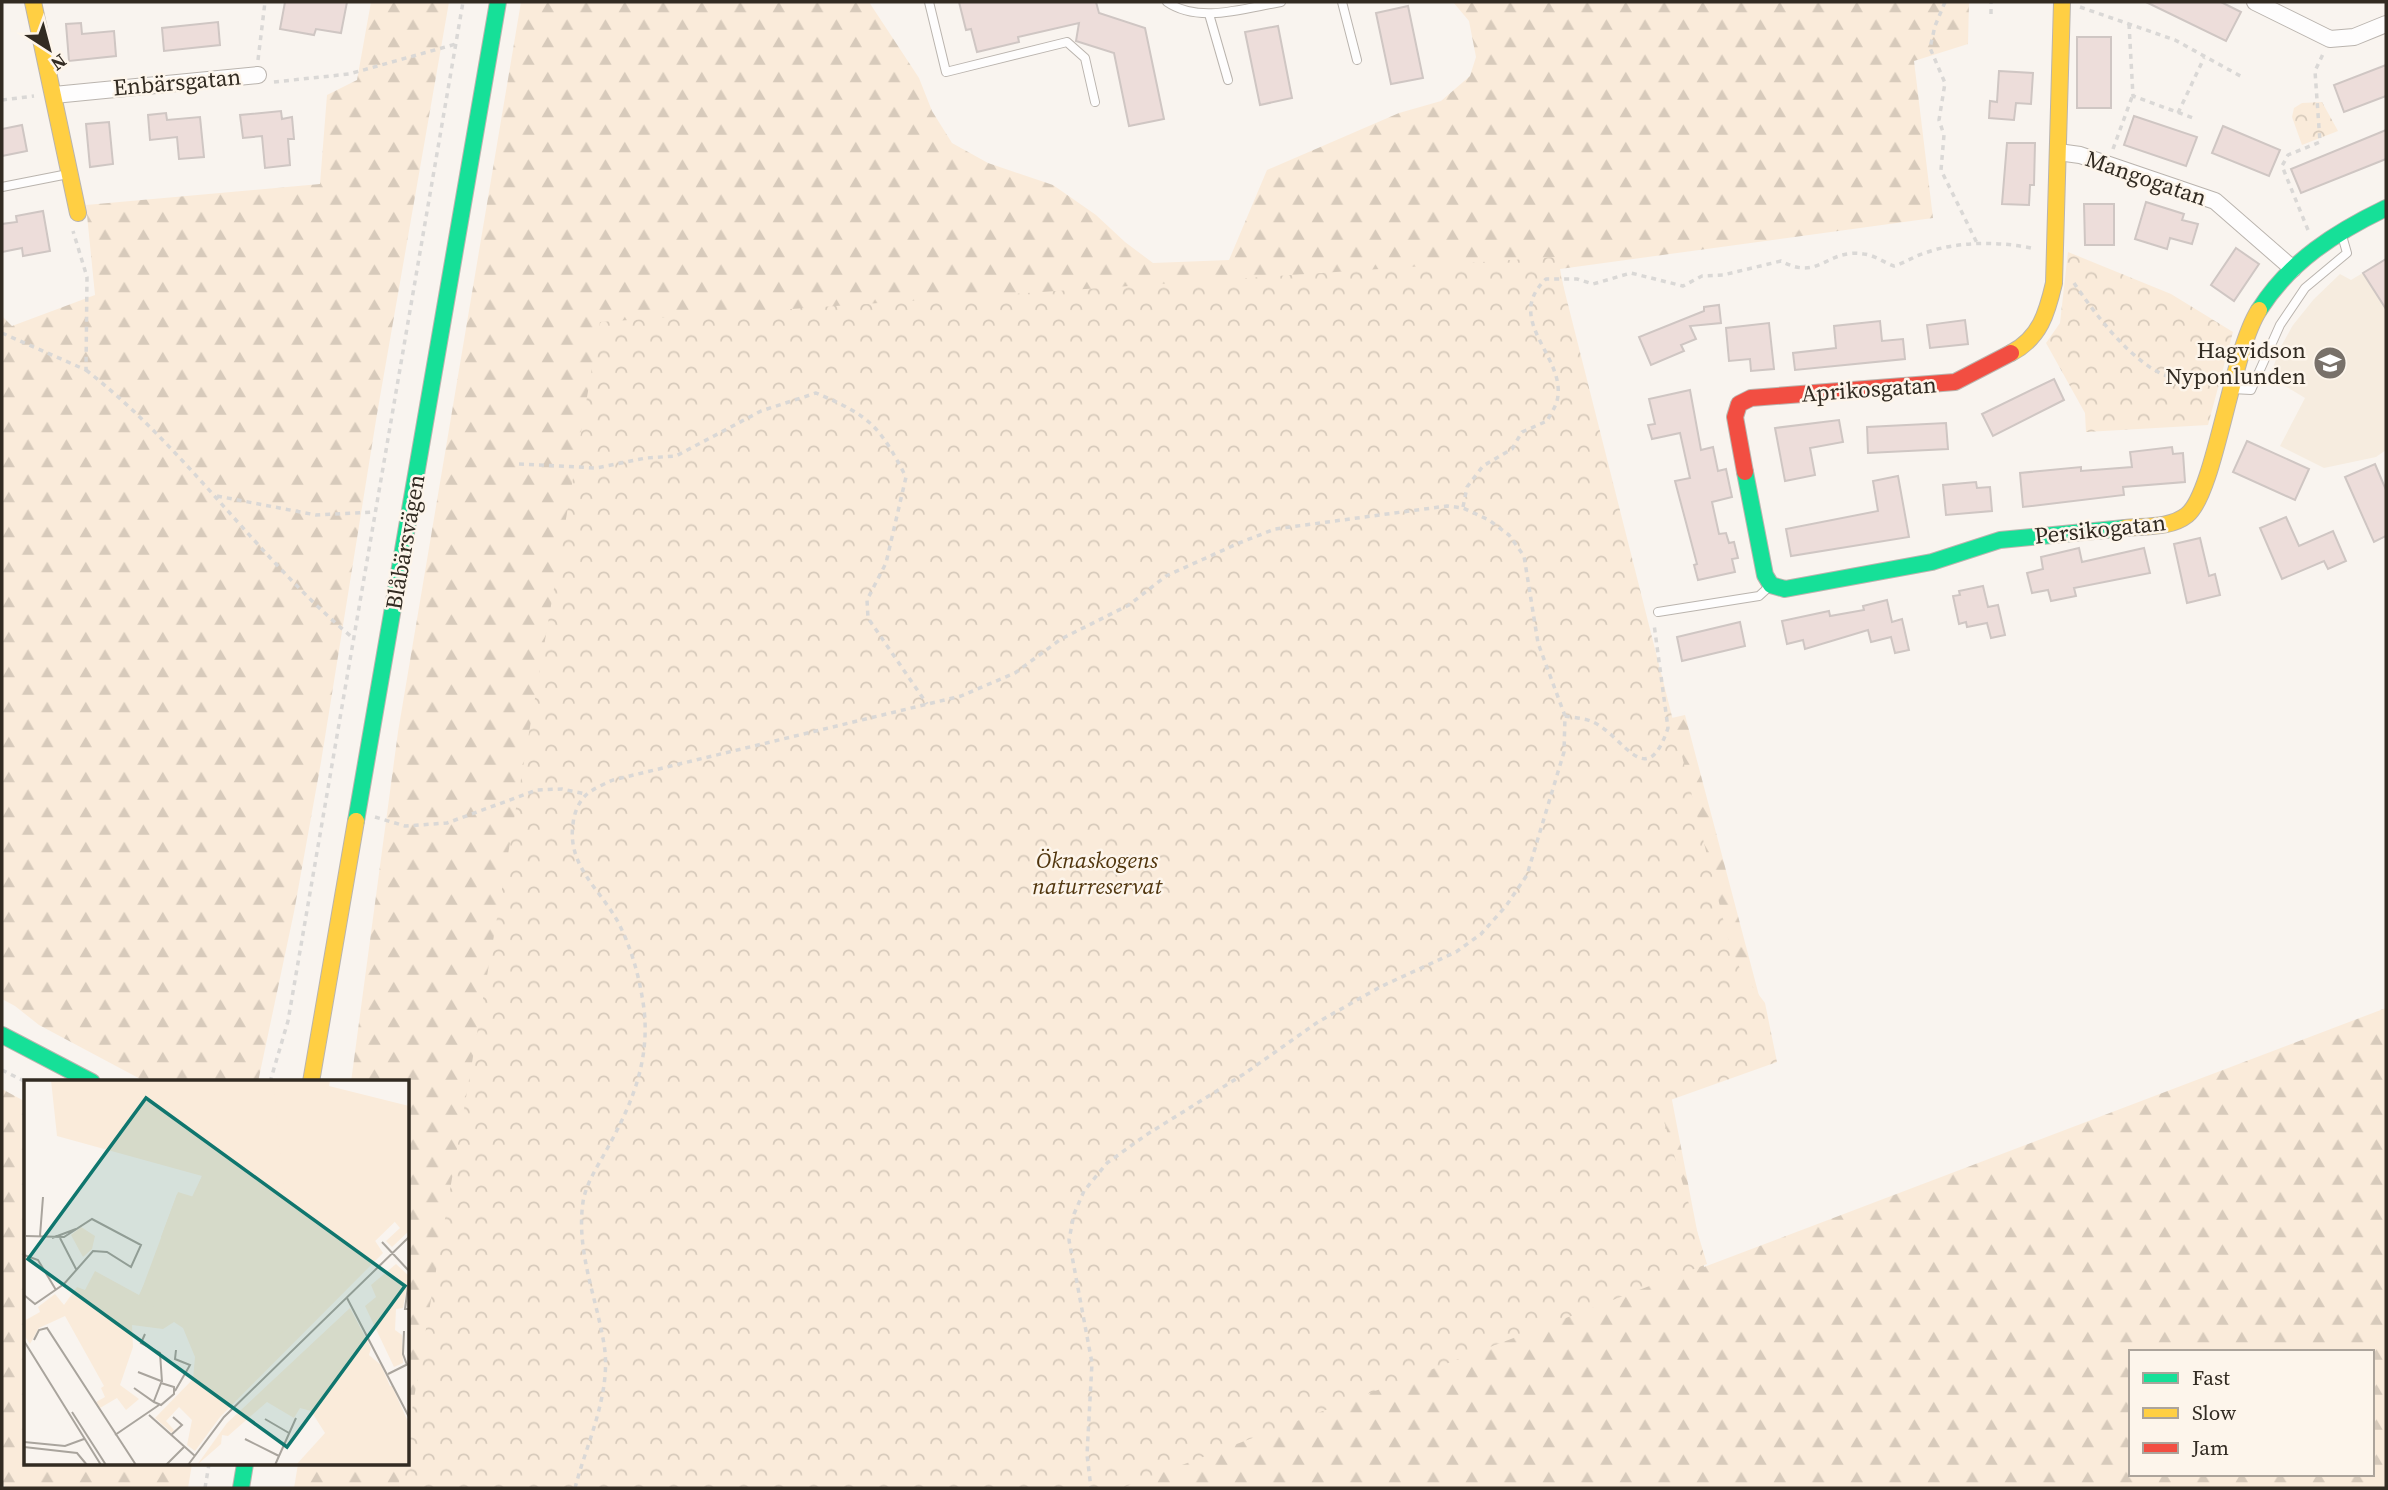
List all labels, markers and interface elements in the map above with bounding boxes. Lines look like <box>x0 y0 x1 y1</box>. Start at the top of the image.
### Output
north arrow <box>14 14 84 84</box>
text: N <box>46 48 72 77</box>
street label: Enbärsgatan <box>112 60 242 104</box>
street label: Mangogatan <box>2081 142 2211 214</box>
place label: Hagvidson Nyponlunden <box>2165 334 2306 392</box>
school or university icon: Hagvidson Nyponlunden <box>2311 344 2349 382</box>
street label: Aprikosgatan <box>1800 368 1938 410</box>
street label: Blåbärsvägen <box>377 472 433 612</box>
street label: Persikogatan <box>2033 506 2167 552</box>
park label: Öknaskogens naturreservat <box>1032 844 1163 902</box>
inset map <box>24 1080 410 1466</box>
legend <box>2129 1350 2374 1476</box>
text: Fast <box>2192 1363 2230 1392</box>
text: Slow <box>2192 1398 2236 1427</box>
text: Jam <box>2191 1433 2229 1462</box>

